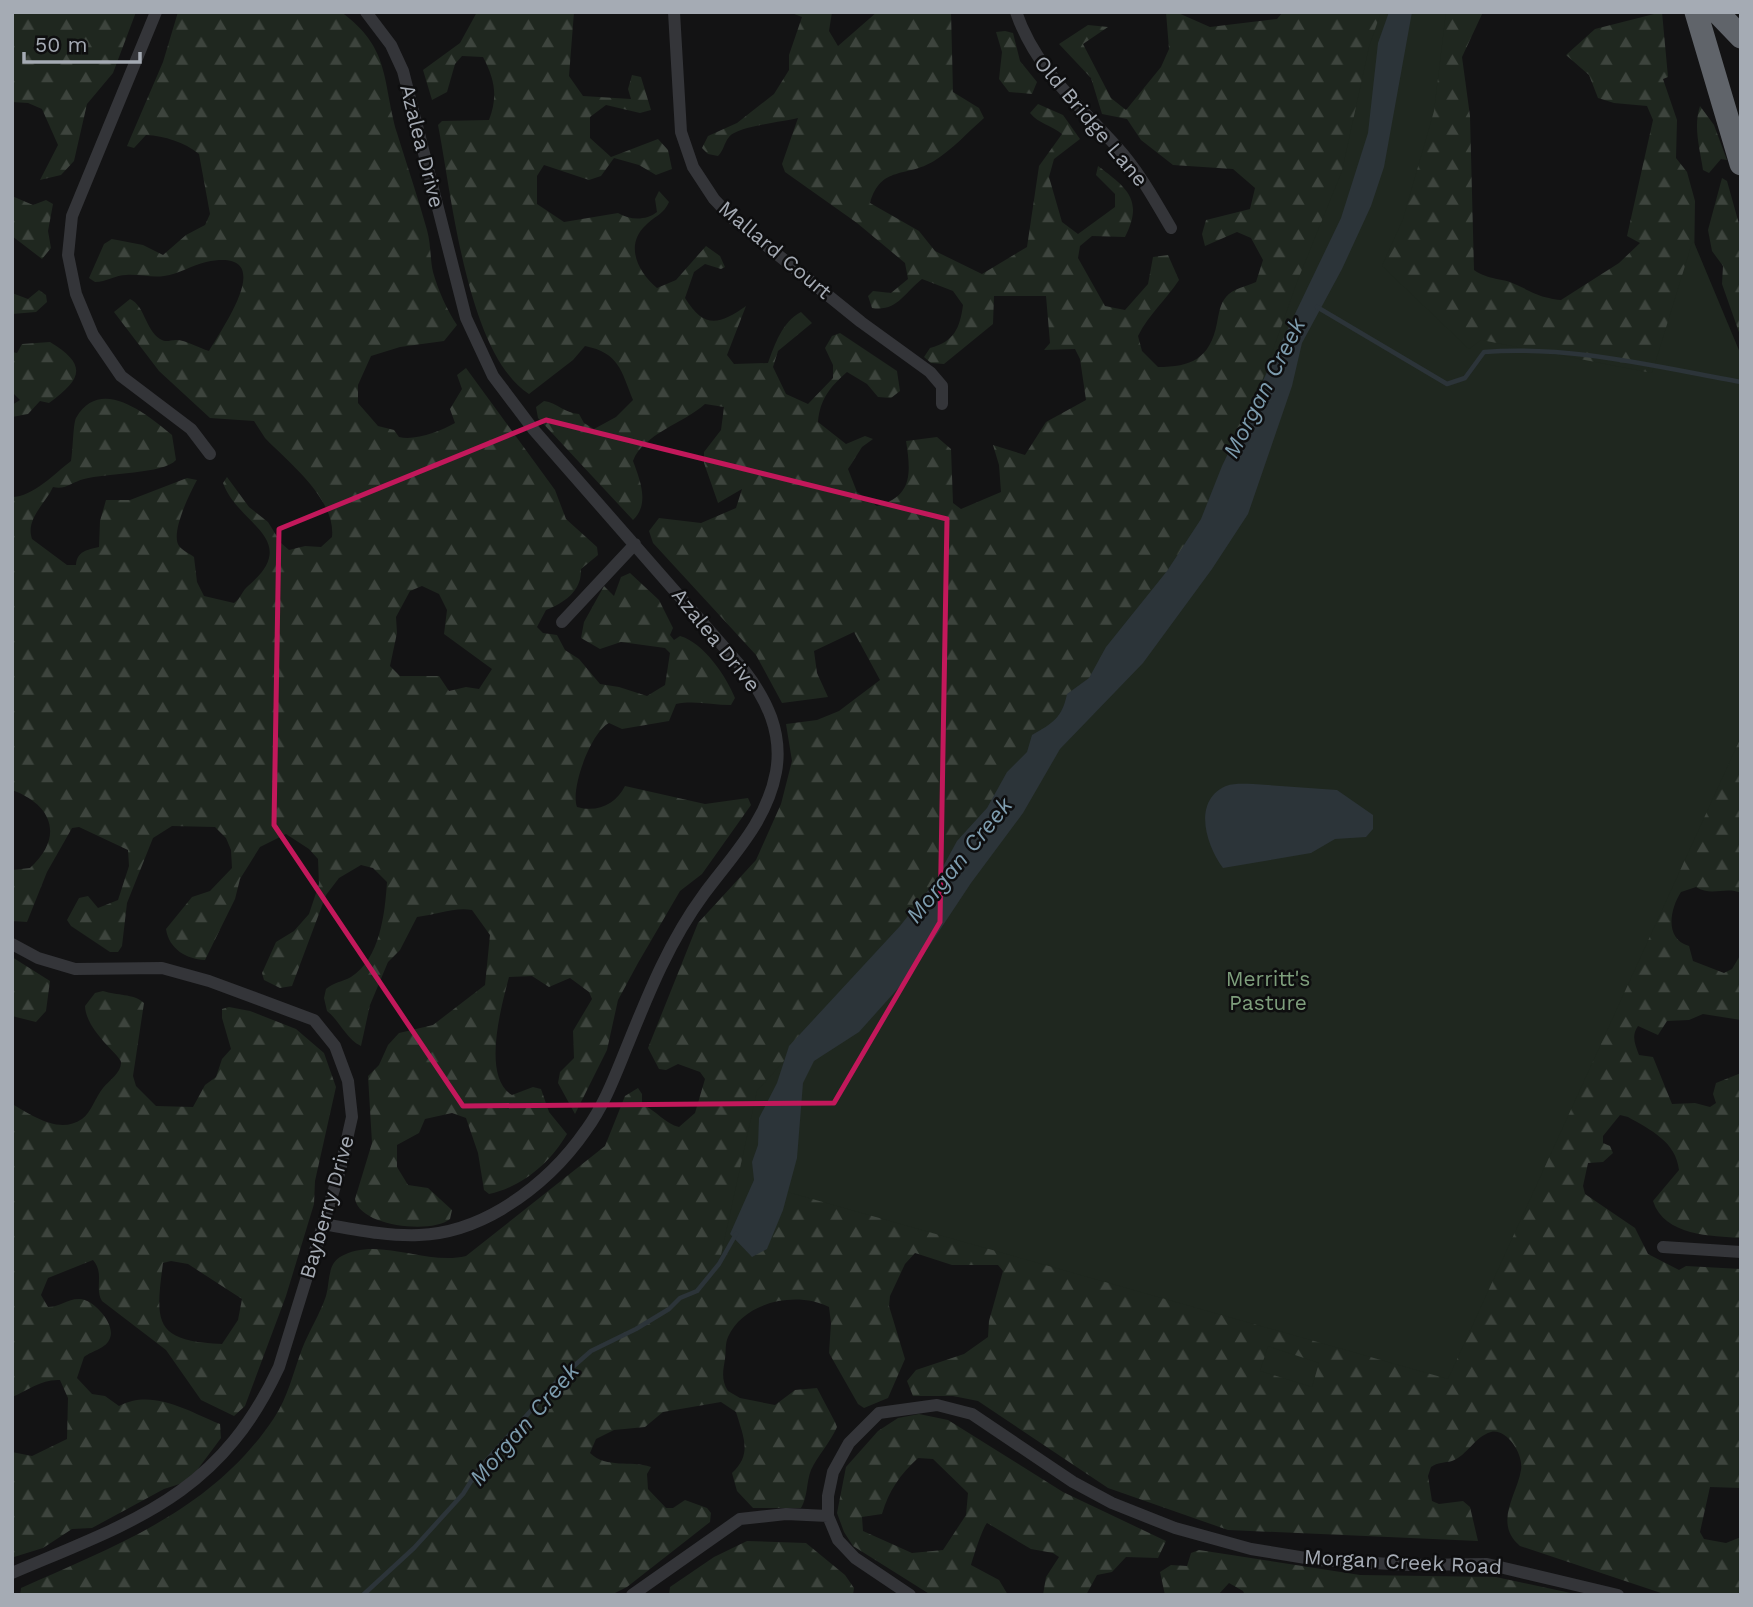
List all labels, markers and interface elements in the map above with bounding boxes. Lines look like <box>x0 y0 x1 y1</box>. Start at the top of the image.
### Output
scale bar <box>24 21 140 65</box>
text: 50 m <box>35 32 87 57</box>
street label: Old Bridge Lane <box>1029 50 1154 191</box>
street label: Azalea Drive <box>395 82 450 210</box>
street label: Mallard Court <box>714 195 837 304</box>
water label: Morgan Creek <box>1218 312 1312 463</box>
street label: Azalea Drive <box>667 583 766 697</box>
water label: Morgan Creek <box>901 791 1019 929</box>
park label: Merritt's Pasture <box>1226 966 1310 1015</box>
street label: Bayberry Drive <box>294 1132 359 1281</box>
water label: Morgan Creek <box>464 1356 586 1491</box>
street label: Morgan Creek Road <box>1303 1544 1503 1579</box>

